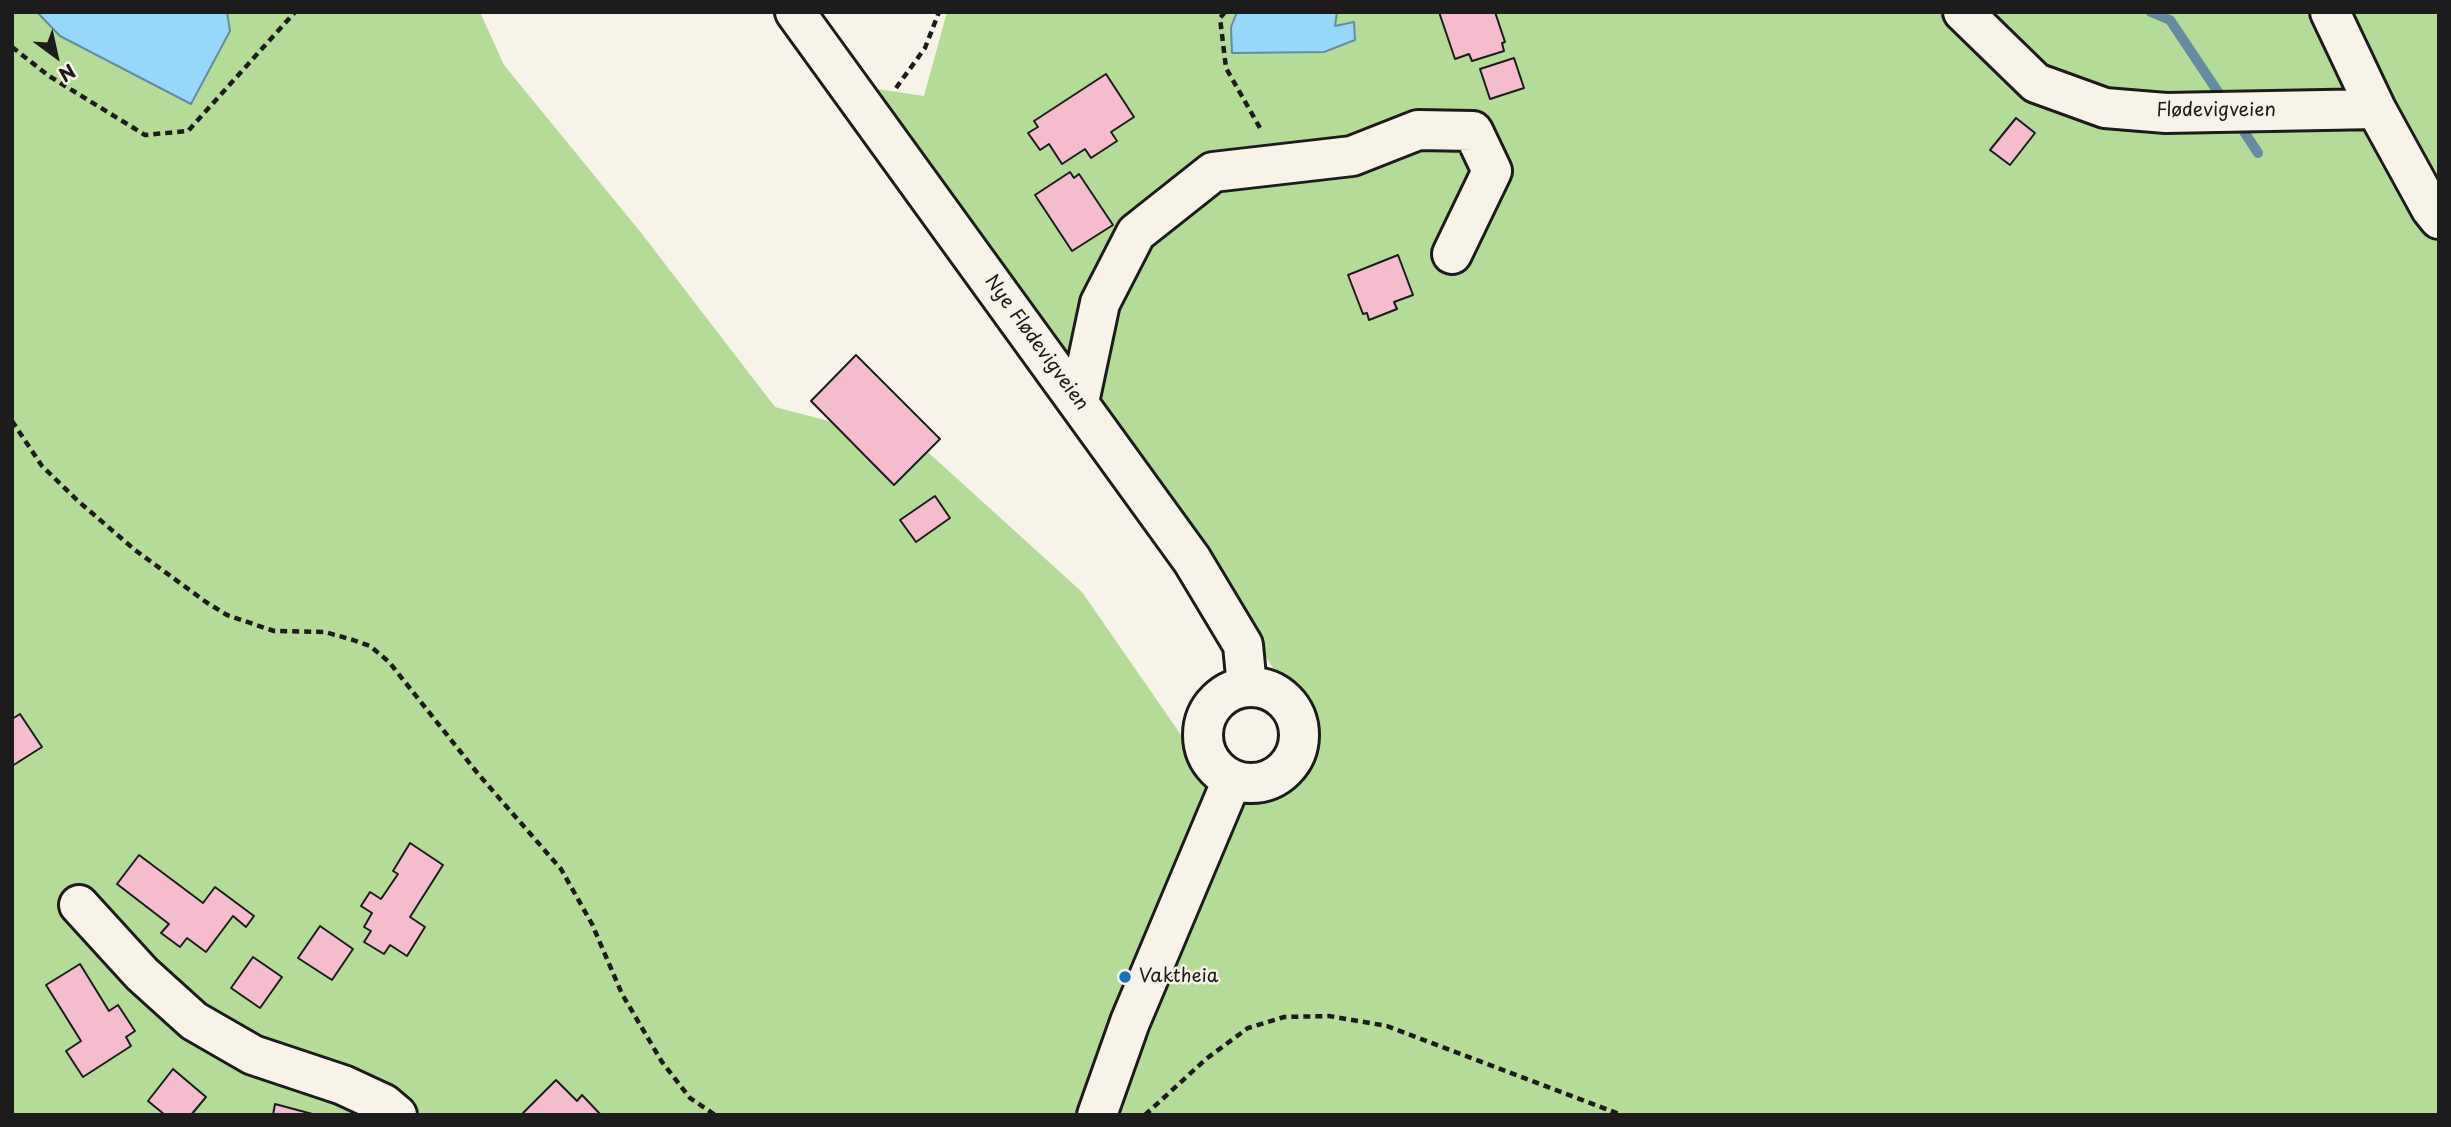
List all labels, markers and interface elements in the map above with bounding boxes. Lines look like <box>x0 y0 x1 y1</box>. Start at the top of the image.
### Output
north arrow <box>21 21 91 91</box>
text: N <box>53 58 81 89</box>
street label: Flødevigveien <box>2156 100 2276 122</box>
street label: Nye Flødevigveien <box>979 271 1093 415</box>
place label: Vaktheia <box>1139 966 1218 988</box>
marker: Vaktheia <box>1117 969 1133 985</box>

